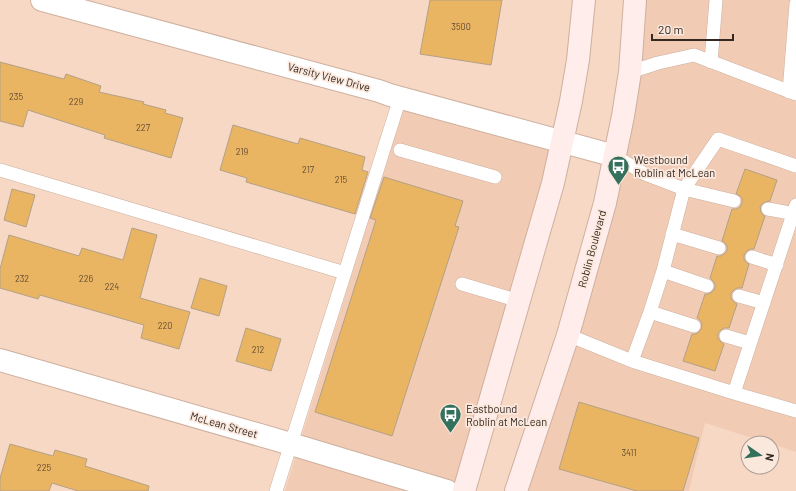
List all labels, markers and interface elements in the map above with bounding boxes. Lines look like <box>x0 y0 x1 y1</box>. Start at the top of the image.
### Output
scale bar <box>652 16 733 42</box>
house number: 3500 <box>451 21 471 32</box>
text: 20 m <box>658 22 684 36</box>
street label: Varsity View Drive <box>287 59 372 94</box>
house number: 235 <box>9 91 23 102</box>
house number: 229 <box>69 96 83 107</box>
house number: 227 <box>136 122 151 133</box>
house number: 219 <box>236 146 249 157</box>
bus stop icon: Westbound Roblin at McLean <box>606 153 632 186</box>
place label: Westbound Roblin at McLean <box>634 153 715 179</box>
house number: 217 <box>302 164 315 175</box>
house number: 215 <box>335 174 348 185</box>
street label: Roblin Boulevard <box>575 209 608 289</box>
house number: 232 <box>15 273 29 284</box>
house number: 226 <box>79 273 93 284</box>
house number: 224 <box>105 281 119 292</box>
house number: 220 <box>158 320 172 331</box>
house number: 212 <box>252 344 265 355</box>
bus stop icon: Eastbound Roblin at McLean <box>437 402 463 435</box>
place label: Eastbound Roblin at McLean <box>466 402 547 428</box>
street label: McLean Street <box>189 409 259 440</box>
north arrow <box>740 435 780 475</box>
house number: 3411 <box>621 447 637 458</box>
text: N <box>763 452 777 462</box>
house number: 225 <box>37 462 52 473</box>

